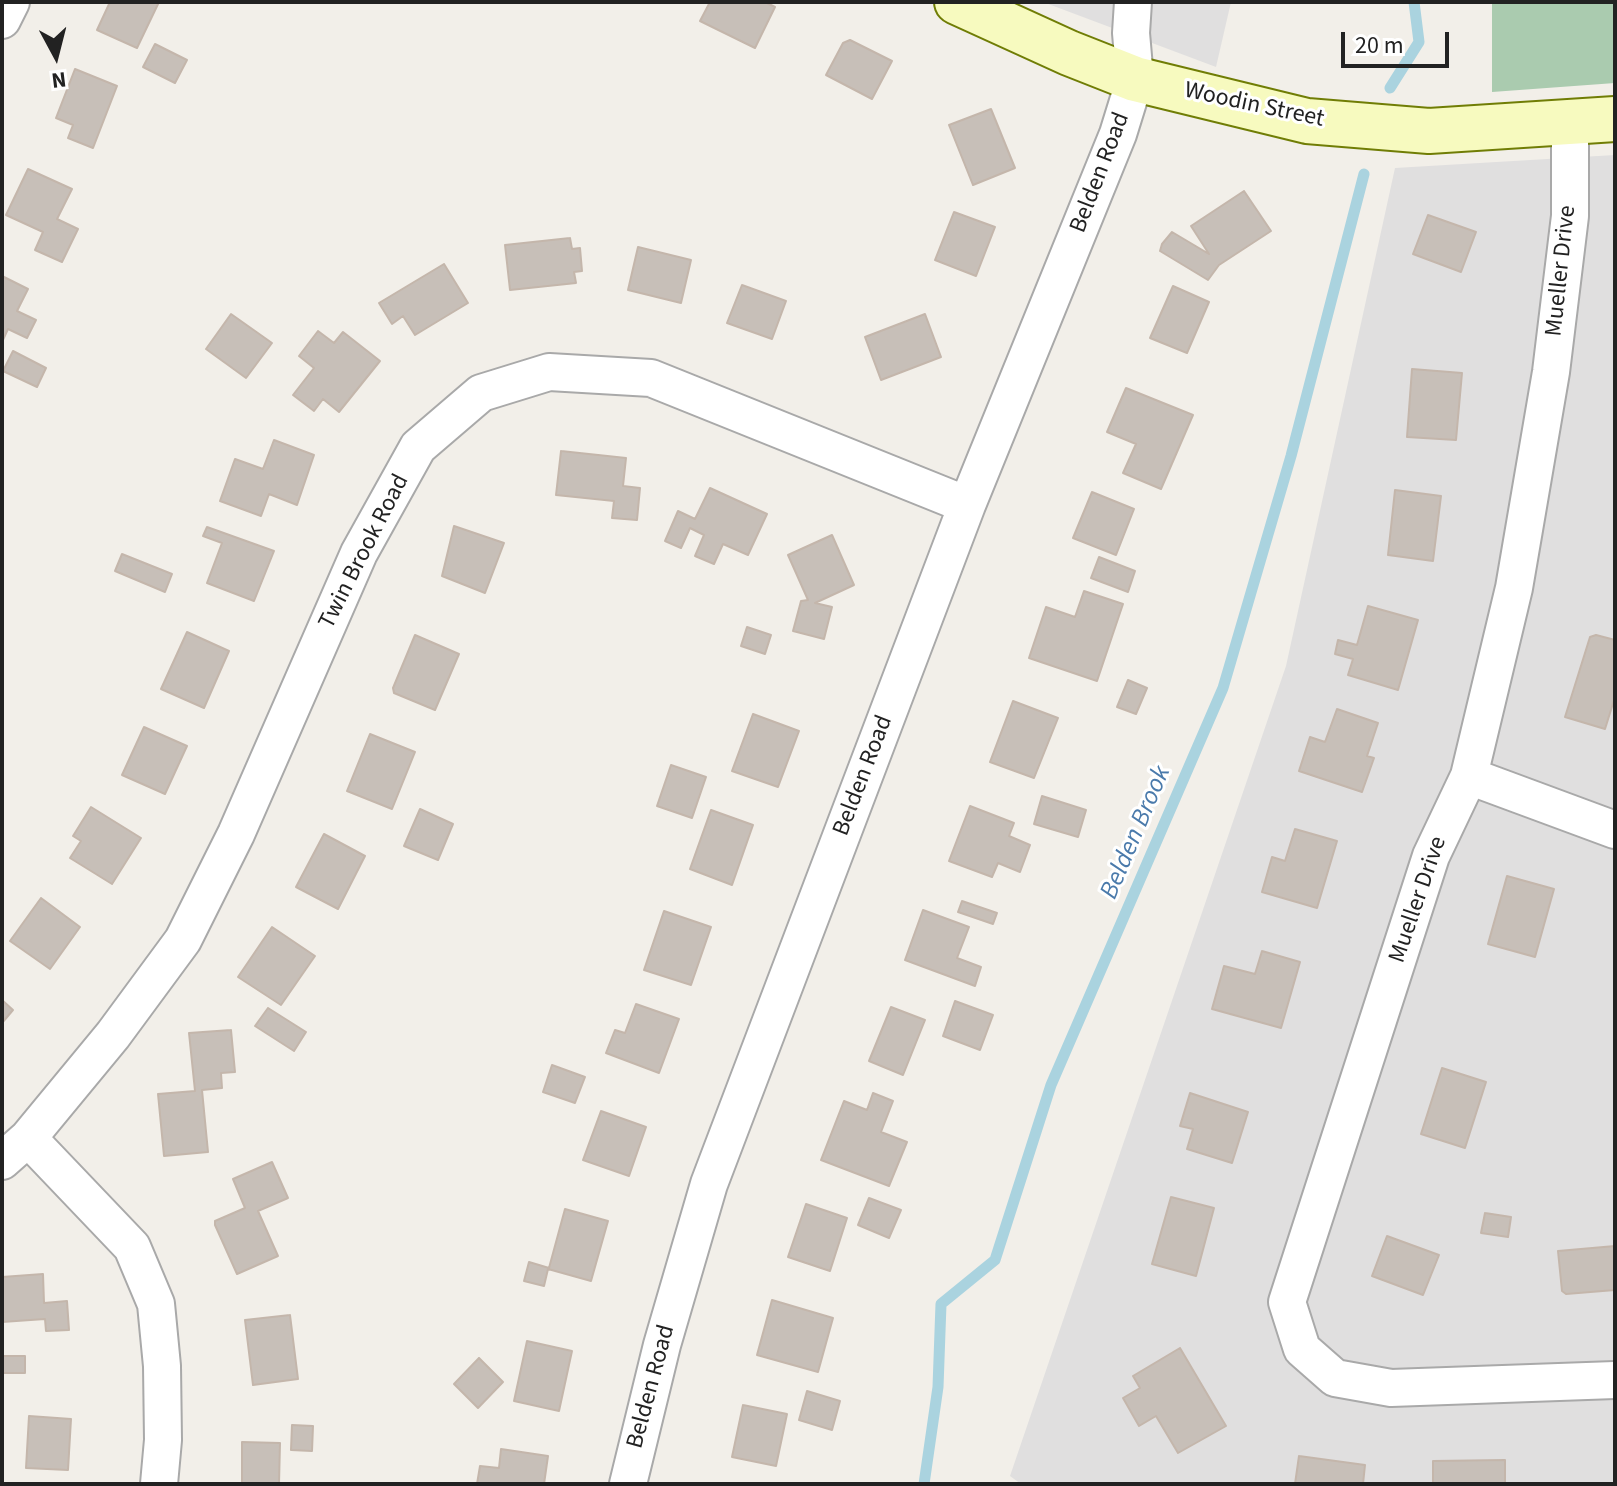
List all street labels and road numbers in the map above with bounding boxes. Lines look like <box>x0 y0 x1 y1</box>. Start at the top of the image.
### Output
street label: Woodin Street <box>1181 77 1327 135</box>
street label: Belden Road <box>1065 109 1137 237</box>
street label: Mueller Drive <box>1541 204 1583 338</box>
street label: Twin Brook Road <box>314 470 416 634</box>
street label: Belden Road <box>828 712 900 840</box>
street label: Mueller Drive <box>1384 833 1454 967</box>
street label: Belden Road <box>622 1322 682 1452</box>

